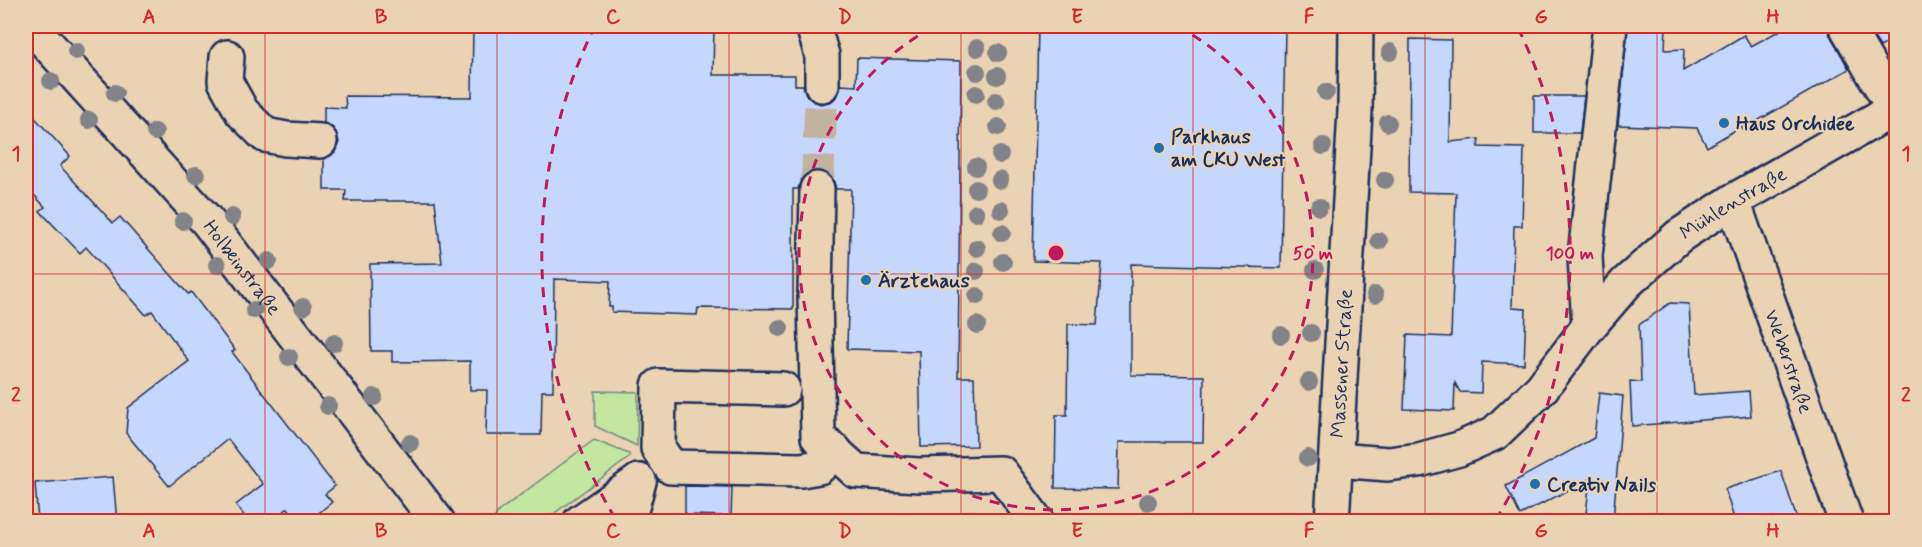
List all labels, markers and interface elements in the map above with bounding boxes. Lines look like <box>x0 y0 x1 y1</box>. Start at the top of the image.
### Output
text: A <box>142 4 156 31</box>
text: B <box>375 4 388 31</box>
text: C <box>606 4 621 31</box>
text: D <box>838 4 852 31</box>
text: E <box>1071 4 1083 31</box>
text: F <box>1304 4 1315 31</box>
text: G <box>1534 4 1548 31</box>
text: H <box>1766 4 1780 31</box>
place label: Haus Orchidee <box>1736 111 1855 138</box>
marker: Haus Orchidee <box>1717 116 1731 130</box>
place label: Parkhaus am CKU West <box>1171 124 1285 174</box>
text: 1 <box>12 141 20 168</box>
marker: Parkhaus am CKU West <box>1152 141 1166 155</box>
text: 1 <box>1902 141 1910 168</box>
street label: Mühlenstraße <box>1675 161 1792 247</box>
street label: Holbeinstraße <box>196 215 287 322</box>
text: 50 m <box>1293 242 1333 266</box>
text: 100 m <box>1546 242 1594 266</box>
centre of rings <box>1046 243 1066 263</box>
place label: Ärztehaus <box>878 268 970 295</box>
marker: Ärztehaus <box>859 273 873 287</box>
street label: Massener Straße <box>1325 288 1360 439</box>
street label: Weberstraße <box>1757 306 1819 418</box>
text: 2 <box>11 382 21 409</box>
text: 2 <box>1901 382 1911 409</box>
place label: Creativ Nails <box>1547 472 1656 499</box>
marker: Creativ Nails <box>1528 477 1542 491</box>
text: A <box>142 518 156 545</box>
text: B <box>375 518 388 545</box>
text: C <box>606 518 621 545</box>
text: D <box>838 518 852 545</box>
text: E <box>1071 518 1083 545</box>
text: F <box>1304 518 1315 545</box>
text: G <box>1534 518 1548 545</box>
text: H <box>1766 518 1780 545</box>

